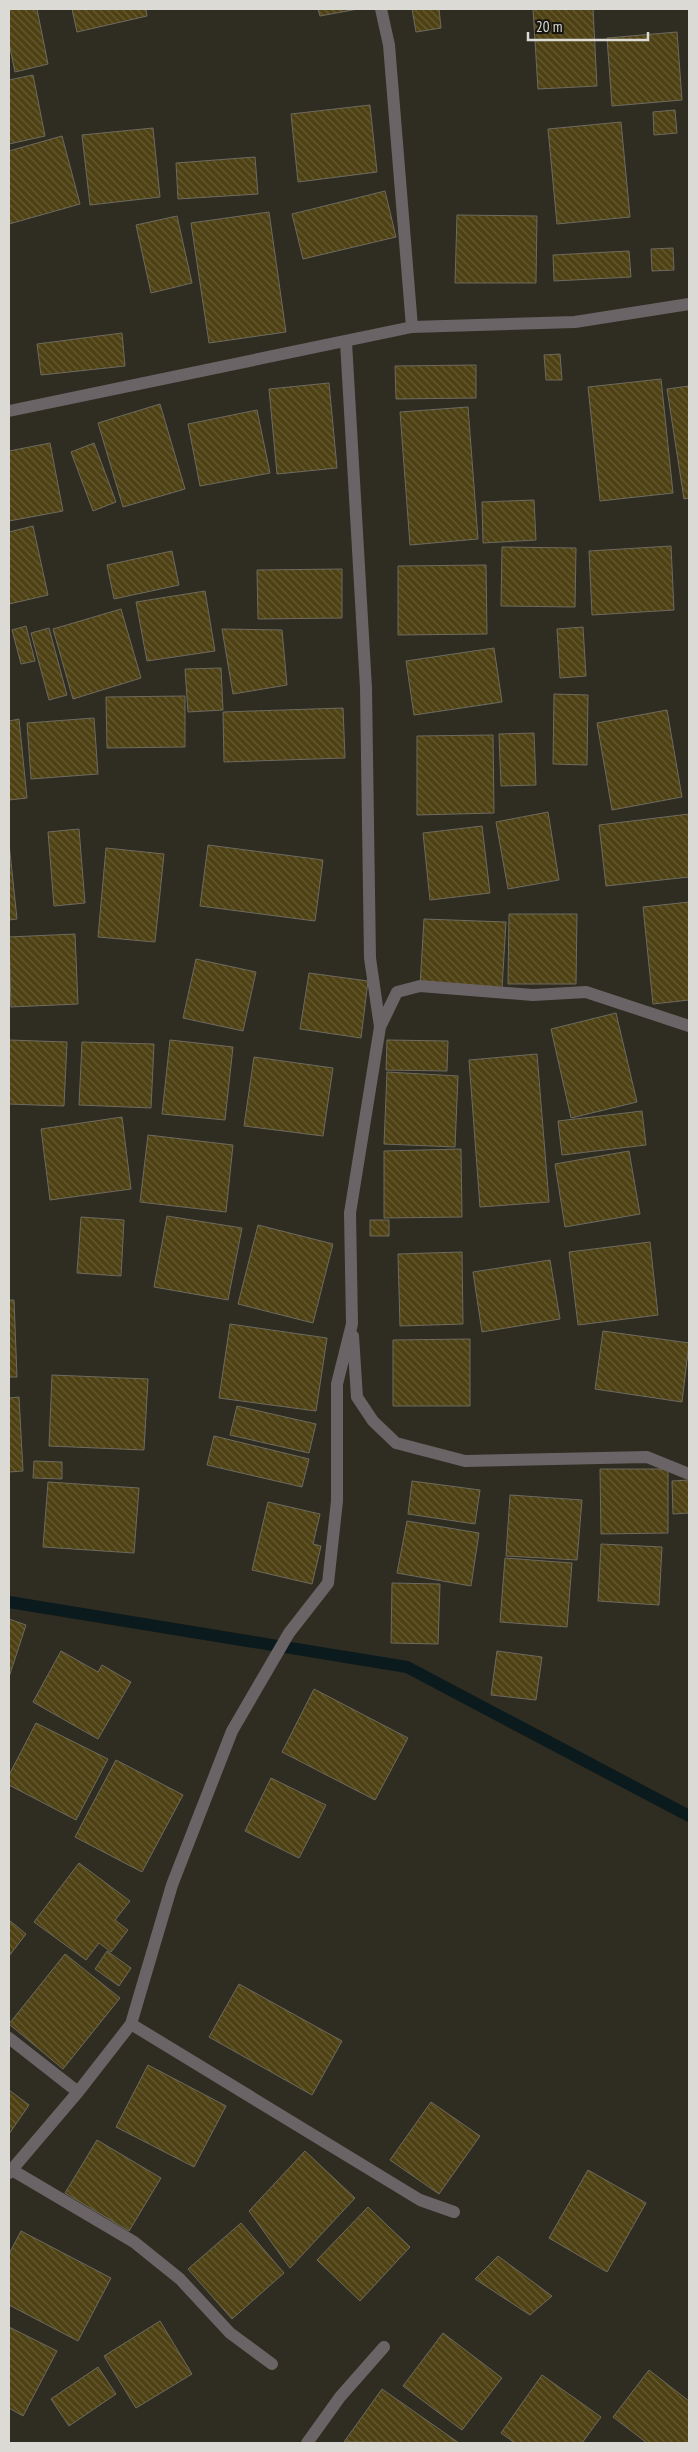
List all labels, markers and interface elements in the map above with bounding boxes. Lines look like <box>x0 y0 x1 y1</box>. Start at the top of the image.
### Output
scale bar <box>528 10 648 42</box>
text: 20 m <box>536 17 562 36</box>

